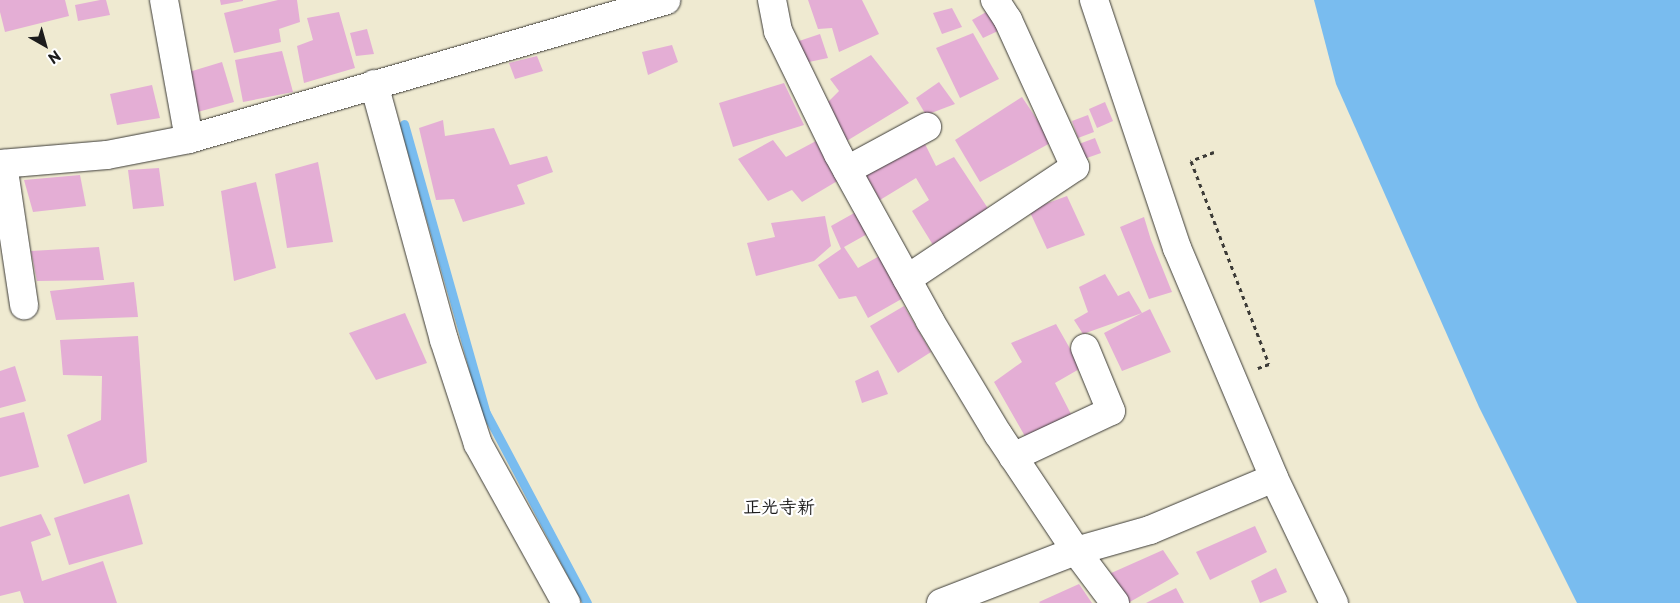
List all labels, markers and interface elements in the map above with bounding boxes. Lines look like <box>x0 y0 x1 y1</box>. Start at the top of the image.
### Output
north arrow <box>20 20 70 70</box>
text: N <box>44 46 65 69</box>
district label: 正光寺新 <box>743 495 815 517</box>

